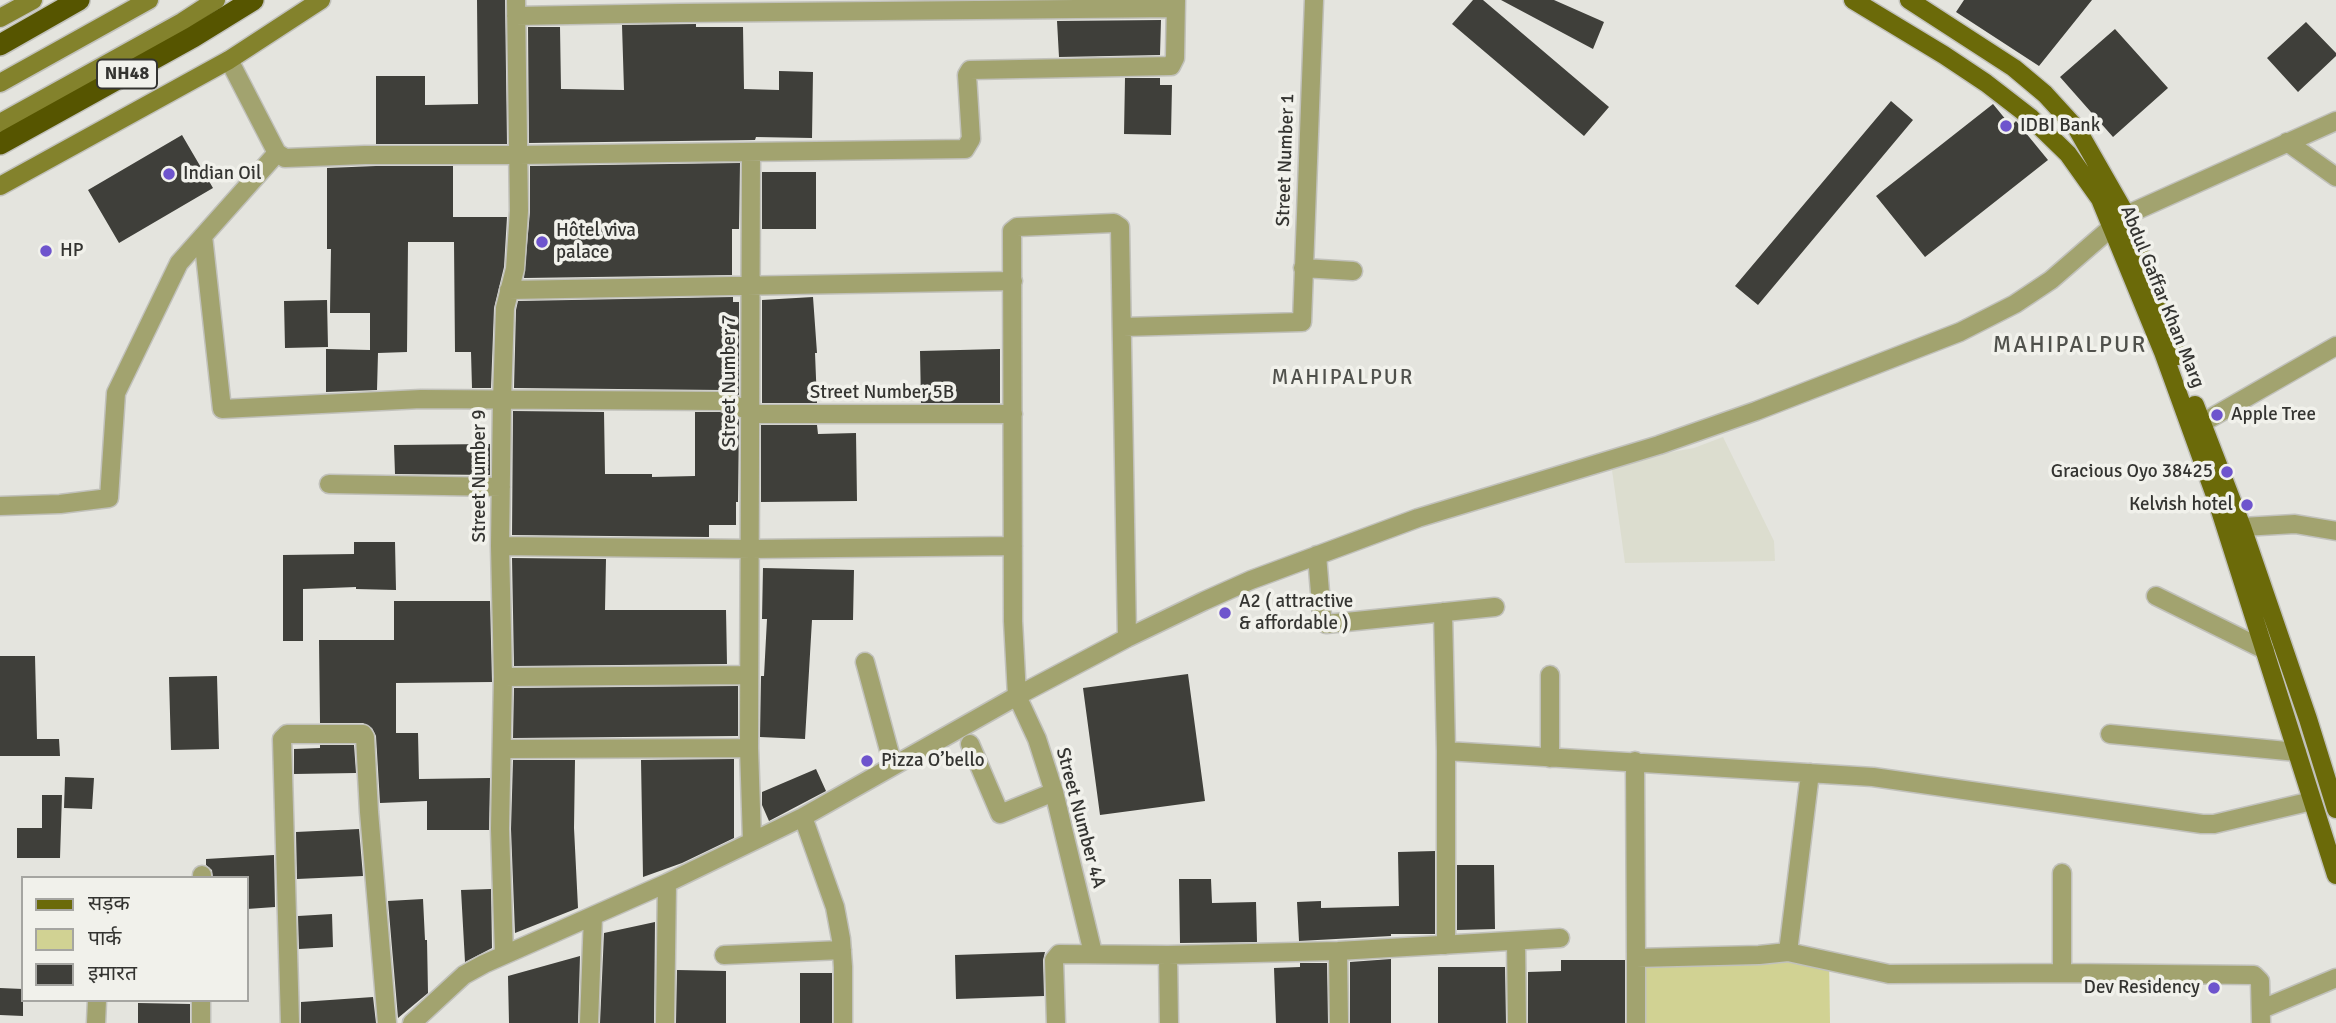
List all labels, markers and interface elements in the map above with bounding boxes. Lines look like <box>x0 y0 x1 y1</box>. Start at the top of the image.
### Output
road number: NH48 <box>97 60 157 88</box>
street label: Street Number 1 <box>1272 93 1300 227</box>
place label: IDBI Bank <box>2020 115 2100 137</box>
marker: IDBI Bank <box>1998 118 2014 134</box>
place label: Indian Oil <box>183 163 262 185</box>
marker: Indian Oil <box>161 166 177 182</box>
street label: Abdul Gaffar Khan Marg <box>2115 203 2209 391</box>
place label: Hôtel viva palace <box>556 220 636 264</box>
marker: Hôtel viva palace <box>534 234 550 250</box>
place label: HP <box>60 240 84 262</box>
marker: HP <box>38 243 54 259</box>
street label: Street Number 7 <box>719 314 741 448</box>
district label: MAHIPALPUR <box>1994 332 2146 360</box>
district label: MAHIPALPUR <box>1273 365 1413 391</box>
street label: Street Number 5B <box>810 382 954 404</box>
place label: Apple Tree <box>2231 404 2316 426</box>
marker: Apple Tree <box>2209 407 2225 423</box>
street label: Street Number 9 <box>469 409 491 543</box>
place label: Gracious Oyo 38425 <box>2051 461 2213 483</box>
marker: Gracious Oyo 38425 <box>2219 464 2235 480</box>
place label: Kelvish hotel <box>2129 494 2233 516</box>
marker: Kelvish hotel <box>2239 497 2255 513</box>
place label: A2 ( attractive & affordable ) <box>1239 591 1353 635</box>
marker: A2 ( attractive & affordable ) <box>1217 605 1233 621</box>
street label: Street Number 4A <box>1050 745 1110 891</box>
place label: Pizza O’bello <box>881 750 985 772</box>
marker: Pizza O’bello <box>859 753 875 769</box>
legend <box>21 876 248 1002</box>
text: सड़क <box>88 890 130 916</box>
text: पार्क <box>88 925 122 951</box>
text: इमारत <box>88 960 137 986</box>
place label: Dev Residency <box>2084 977 2200 999</box>
marker: Dev Residency <box>2206 980 2222 996</box>

